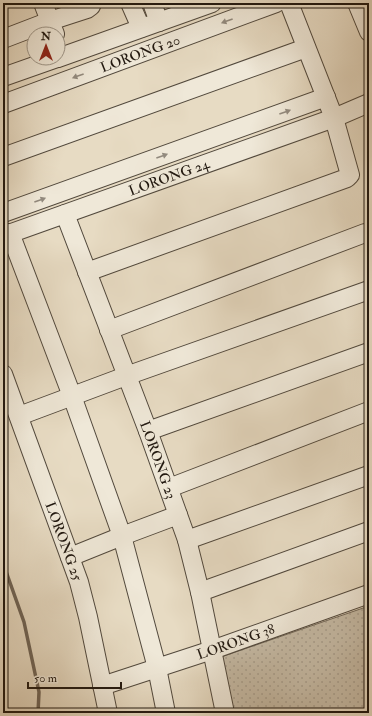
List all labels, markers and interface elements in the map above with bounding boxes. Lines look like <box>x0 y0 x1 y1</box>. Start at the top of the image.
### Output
one-way arrow <box>220 19 232 25</box>
north arrow <box>26 26 66 66</box>
text: N <box>40 30 52 43</box>
street label: LORONG 20 <box>98 31 182 76</box>
one-way arrow <box>72 73 84 79</box>
one-way arrow <box>279 109 291 115</box>
one-way arrow <box>157 152 169 158</box>
street label: LORONG 24 <box>126 155 213 199</box>
one-way arrow <box>34 196 46 202</box>
street label: LORONG 23 <box>136 419 180 501</box>
street label: LORONG 25 <box>41 500 86 584</box>
street label: LORONG 38 <box>195 620 278 663</box>
scale bar <box>28 664 121 690</box>
text: 50 m <box>34 671 58 686</box>

